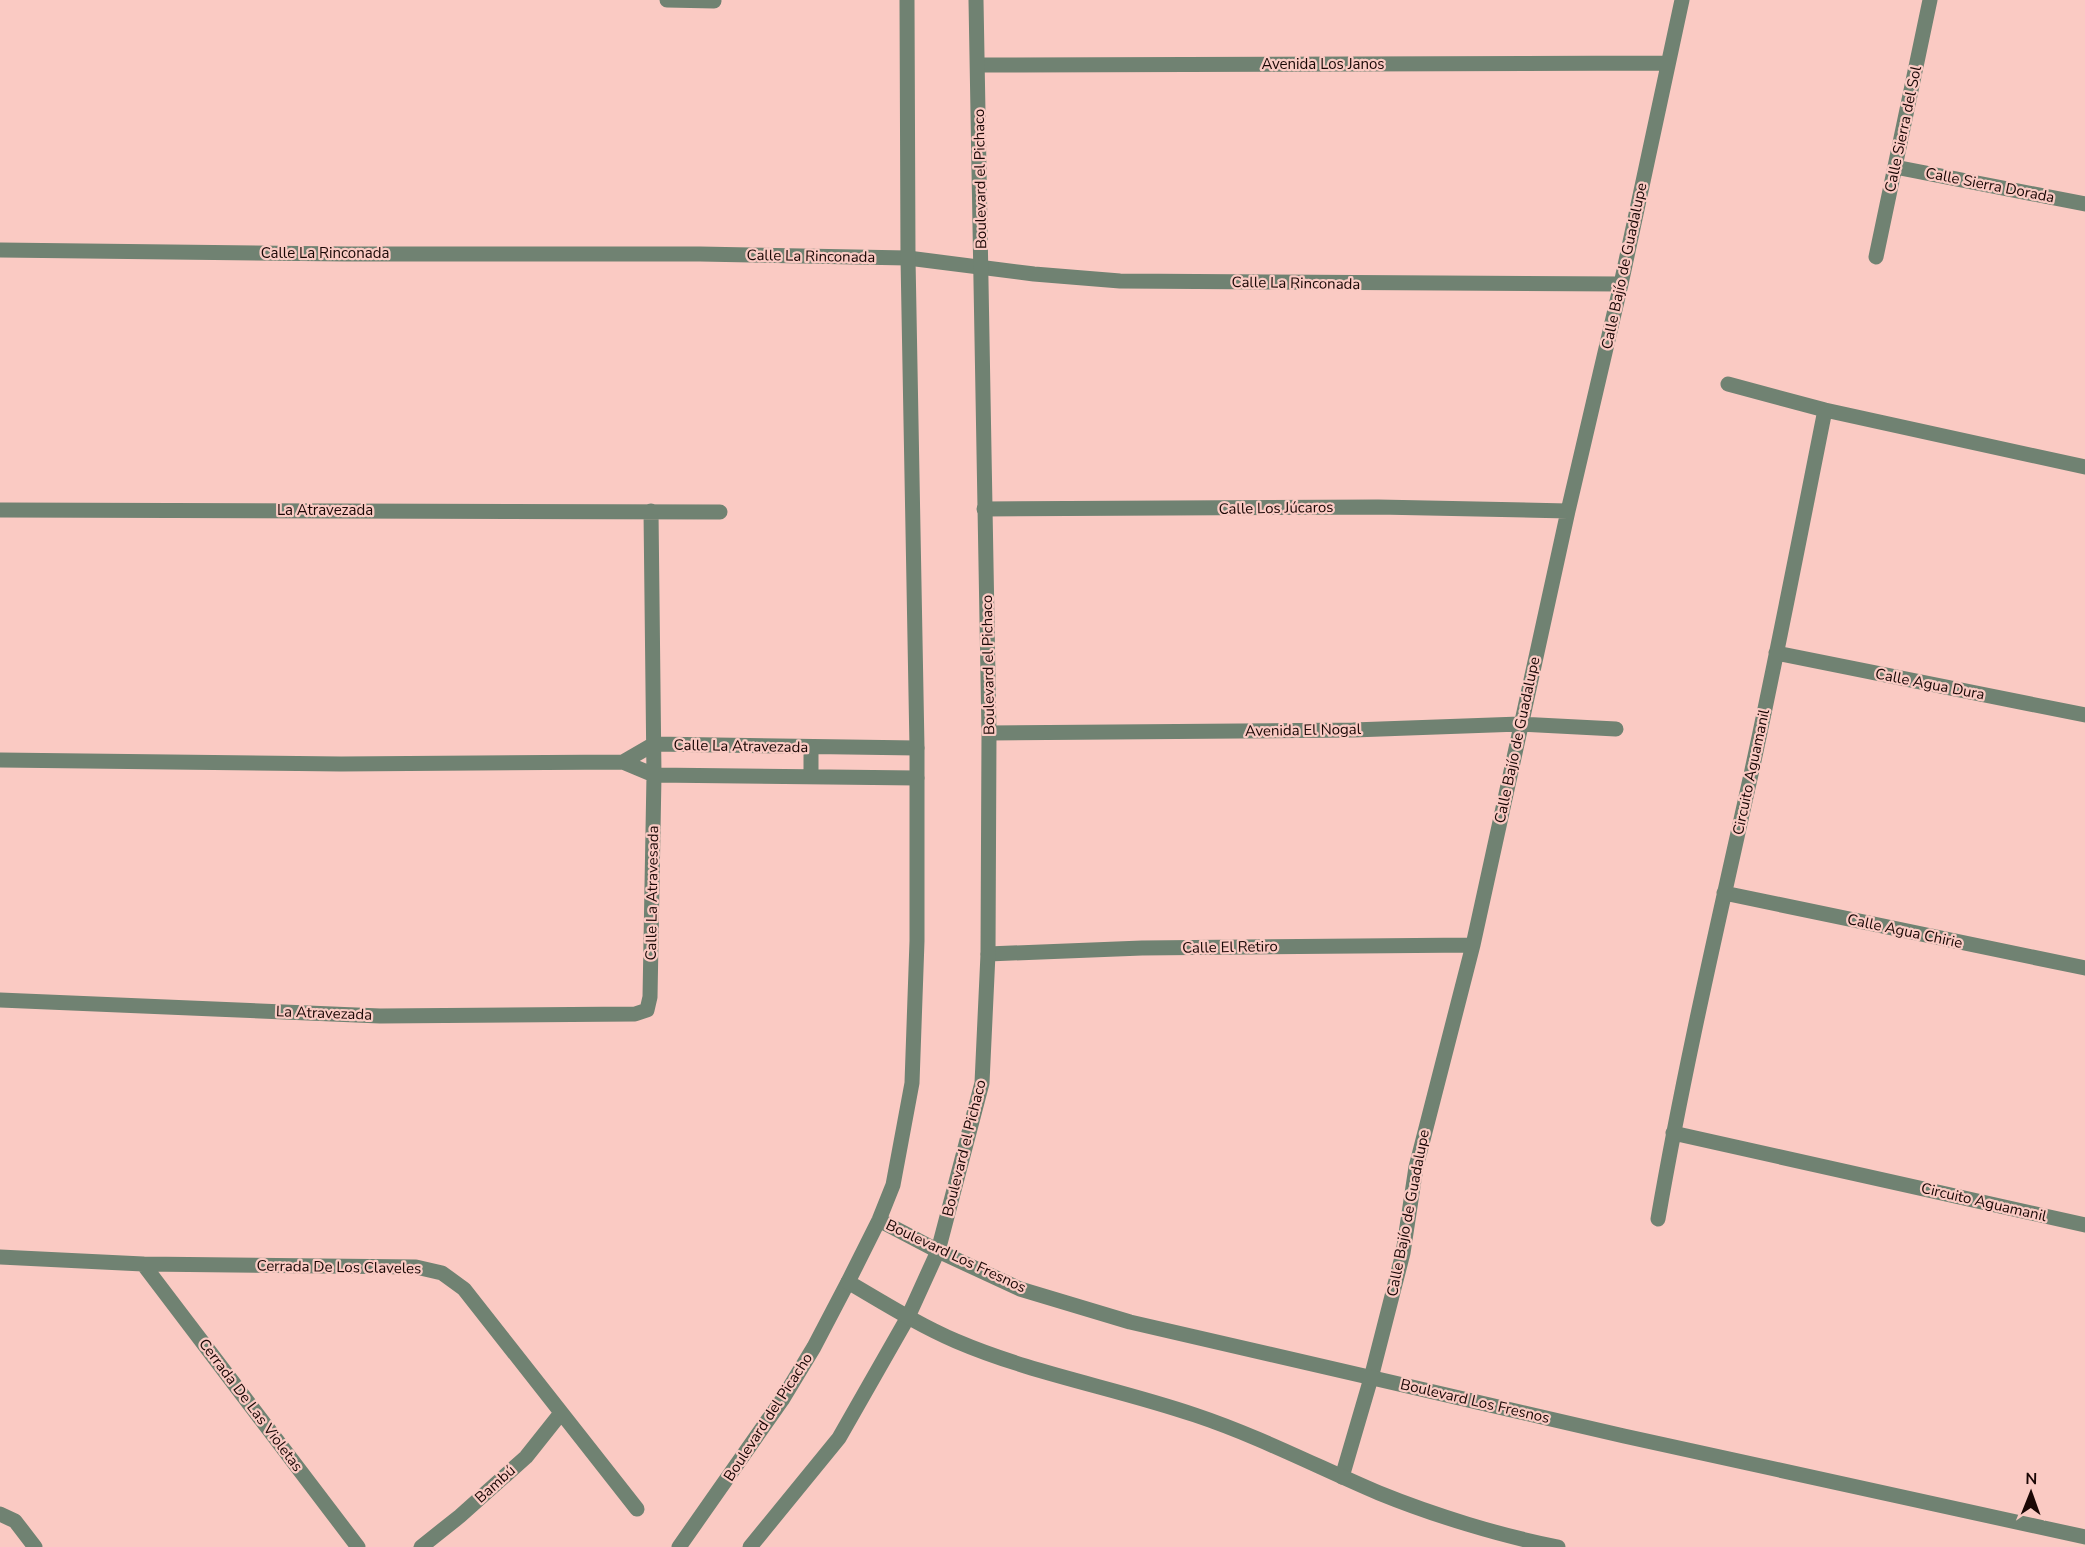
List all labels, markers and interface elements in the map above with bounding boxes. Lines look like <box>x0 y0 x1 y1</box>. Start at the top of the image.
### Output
street label: Avenida Los Janos <box>1261 54 1385 74</box>
street label: Calle Sierra del Sol <box>1880 63 1926 194</box>
street label: Boulevard el Pichaco <box>969 109 991 249</box>
street label: Calle Sierra Dorada <box>1924 163 2056 207</box>
street label: Calle Bajío de Guadalupe <box>1597 181 1651 351</box>
street label: Calle La Rinconada <box>261 243 389 263</box>
street label: Calle La Rinconada <box>746 245 876 267</box>
street label: Calle La Rinconada <box>1231 272 1361 294</box>
street label: Calle Los Júcaros <box>1218 497 1334 519</box>
street label: La Atravezada <box>277 500 373 520</box>
street label: Boulevard el Pichaco <box>977 595 999 735</box>
street label: Calle Bajío de Guadalupe <box>1490 655 1544 825</box>
street label: Calle Agua Dura <box>1874 664 1986 704</box>
street label: Circuito Aguamanil <box>1728 707 1774 837</box>
street label: Avenida El Nogal <box>1245 719 1362 741</box>
street label: Calle La Atravezada <box>674 735 808 757</box>
street label: Calle La Atravesada <box>641 825 663 961</box>
street label: Calle Agua Chirie <box>1846 909 1964 953</box>
street label: Calle El Retiro <box>1182 936 1278 958</box>
street label: La Atravezada <box>276 1001 372 1025</box>
street label: Boulevard el Pichaco <box>937 1077 991 1219</box>
street label: Calle Bajío de Guadalupe <box>1382 1128 1434 1298</box>
street label: Circuito Aguamanil <box>1919 1178 2049 1226</box>
street label: Boulevard Los Fresnos <box>883 1215 1029 1297</box>
street label: Cerrada De Los Claveles <box>256 1256 422 1278</box>
street label: Cerrada De Las Violetas <box>194 1334 308 1476</box>
street label: Boulevard del Picacho <box>719 1349 817 1485</box>
street label: Boulevard Los Fresnos <box>1398 1374 1552 1428</box>
street label: Bambú <box>470 1460 520 1508</box>
north arrow <box>2001 1463 2061 1523</box>
text: N <box>2025 1468 2037 1490</box>

